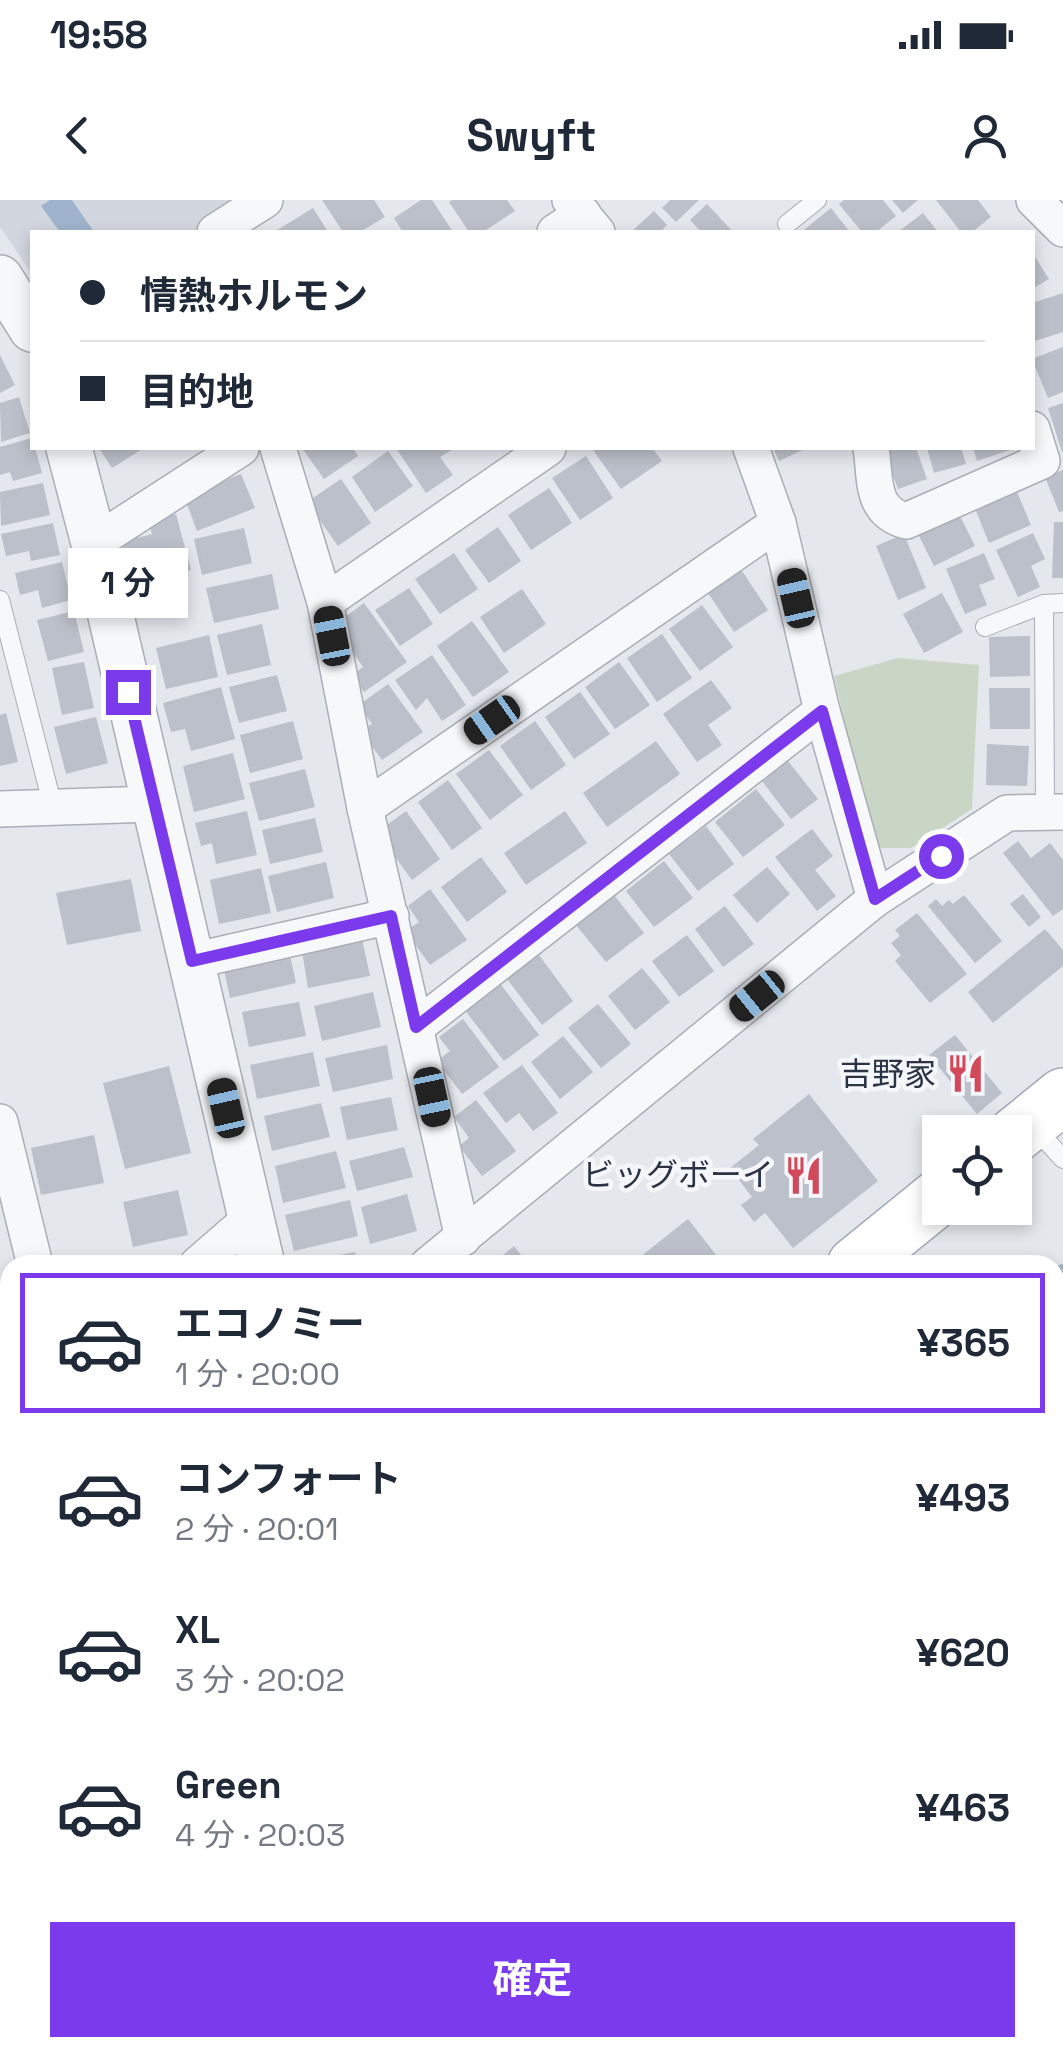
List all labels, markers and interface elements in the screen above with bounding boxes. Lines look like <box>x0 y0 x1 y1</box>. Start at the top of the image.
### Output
text: 19:58 <box>50 11 148 59</box>
text: Swyft <box>467 107 596 164</box>
icon: back <box>50 108 105 163</box>
icon: person <box>958 108 1013 163</box>
text: 情熱ホルモン <box>140 272 368 320</box>
text: 目的地 <box>140 368 254 416</box>
callout: 1 分 <box>68 547 188 617</box>
text: 1 分 <box>101 563 155 603</box>
car <box>775 565 817 631</box>
car <box>312 604 352 668</box>
route end <box>106 670 151 715</box>
car <box>459 691 525 749</box>
route start <box>919 834 964 879</box>
car <box>724 965 790 1027</box>
restaurant icon: 吉野家 <box>945 1053 987 1095</box>
place label: 吉野家 <box>840 1054 936 1094</box>
car <box>411 1065 453 1129</box>
car <box>205 1075 247 1141</box>
map controls <box>922 1115 1032 1225</box>
button: locate <box>922 1115 1032 1225</box>
restaurant icon: ビッグボーイ <box>783 1154 825 1196</box>
place label: ビッグボーイ <box>582 1155 774 1195</box>
icon: car <box>55 1298 145 1388</box>
text: エコノミー <box>175 1300 365 1348</box>
text: ¥365 <box>917 1319 1010 1367</box>
text: 1 分 · 20:00 <box>175 1354 340 1394</box>
icon: car <box>55 1453 145 1543</box>
text: コンフォート <box>175 1455 402 1503</box>
text: ¥493 <box>916 1474 1010 1522</box>
text: 2 分 · 20:01 <box>175 1509 339 1549</box>
text: XL <box>175 1606 220 1654</box>
icon: car <box>55 1608 145 1698</box>
text: ¥620 <box>916 1629 1010 1677</box>
text: 3 分 · 20:02 <box>175 1660 345 1700</box>
text: Green <box>175 1761 282 1809</box>
icon: car <box>55 1763 145 1853</box>
text: ¥463 <box>916 1784 1010 1832</box>
text: 4 分 · 20:03 <box>175 1815 345 1855</box>
button: 確定 <box>50 1922 1015 2037</box>

